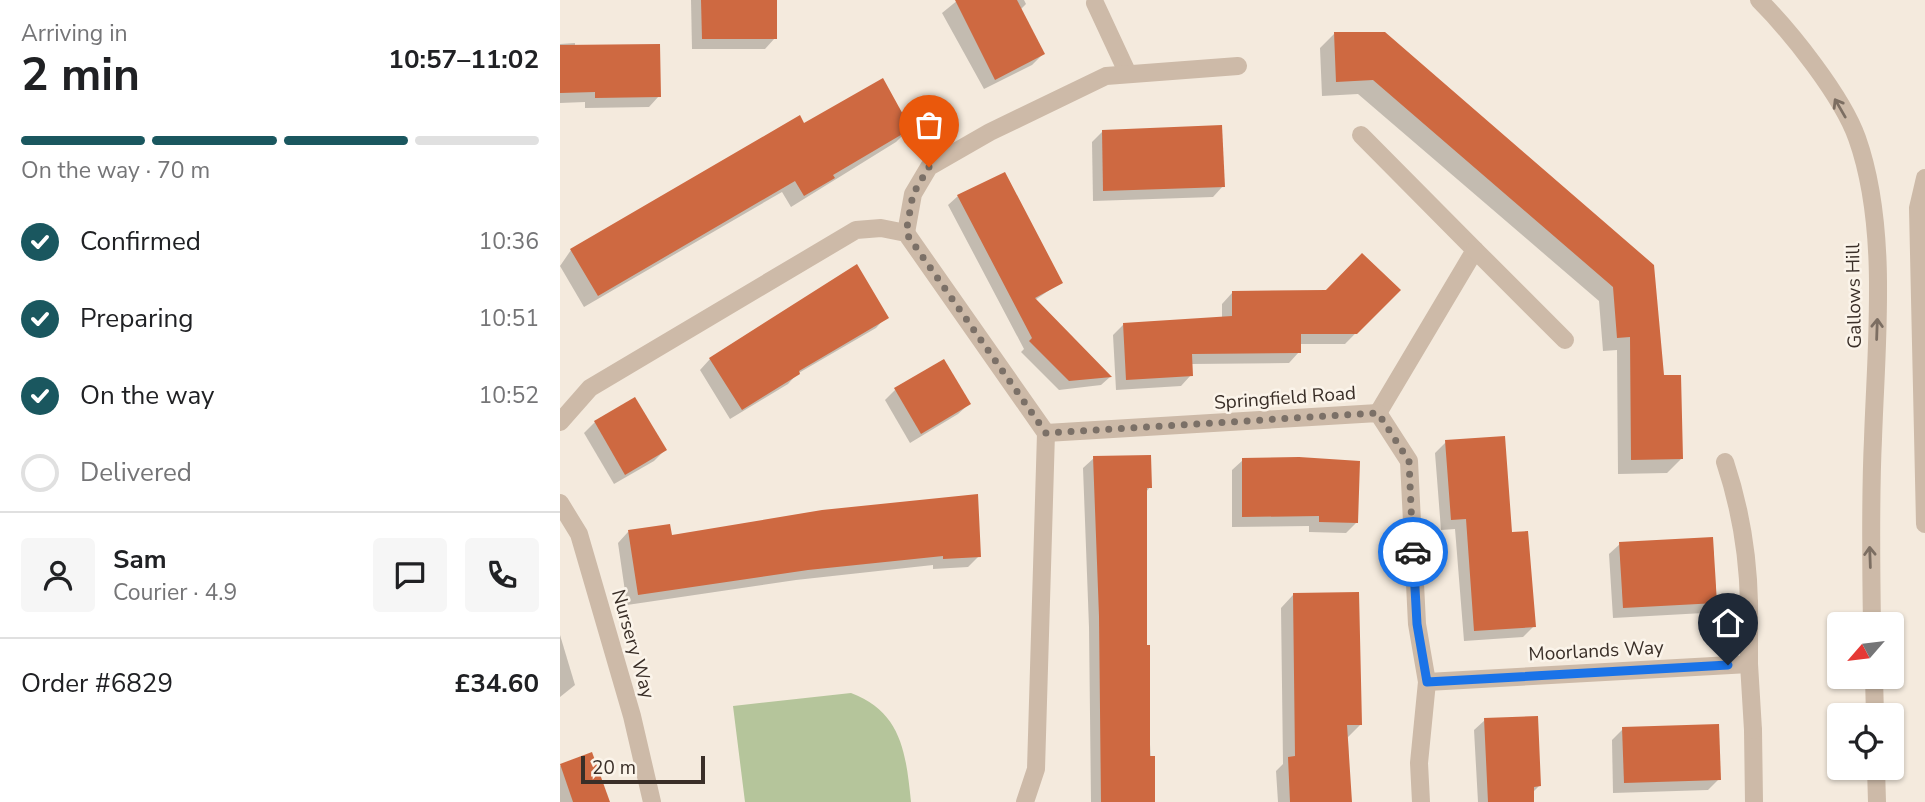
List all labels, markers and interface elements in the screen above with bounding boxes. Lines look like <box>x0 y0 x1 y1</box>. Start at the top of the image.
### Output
text: Arriving in <box>21 18 128 49</box>
text: 10:57–11:02 <box>388 42 539 77</box>
text: 2 min <box>21 43 140 106</box>
pin <box>899 95 959 167</box>
one-way arrow <box>1833 98 1846 119</box>
icon: bag <box>910 106 948 144</box>
text: On the way · 70 m <box>21 155 210 186</box>
icon: check <box>21 223 59 261</box>
text: Confirmed <box>80 224 201 259</box>
text: 10:36 <box>479 226 539 257</box>
street label: Gallows Hill <box>1840 243 1868 349</box>
icon: check <box>21 300 59 338</box>
text: Preparing <box>80 301 193 336</box>
text: 10:51 <box>479 303 539 334</box>
one-way arrow <box>1871 318 1884 341</box>
icon: check <box>21 377 59 415</box>
text: On the way <box>80 378 214 413</box>
text: 10:52 <box>479 380 539 411</box>
street label: Springfield Road <box>1213 380 1357 416</box>
text: Delivered <box>80 455 192 490</box>
courier <box>1378 517 1448 587</box>
icon: car <box>1394 533 1432 571</box>
button: person <box>21 538 95 612</box>
button: chat <box>373 538 447 612</box>
button: phone <box>465 538 539 612</box>
text: Sam <box>113 542 166 577</box>
one-way arrow <box>1864 545 1877 568</box>
text: Courier · 4.9 <box>113 577 237 608</box>
street label: Nursery Way <box>605 586 661 702</box>
pin <box>1698 593 1758 665</box>
icon: home <box>1709 604 1747 642</box>
north arrow <box>1827 612 1904 690</box>
map controls <box>1827 612 1904 780</box>
street label: Moorlands Way <box>1528 634 1664 668</box>
text: Order #6829 <box>21 666 173 701</box>
text: £34.60 <box>455 666 539 701</box>
button: locate <box>1827 703 1904 780</box>
scale bar <box>581 753 705 785</box>
text: 20 m <box>592 755 636 781</box>

